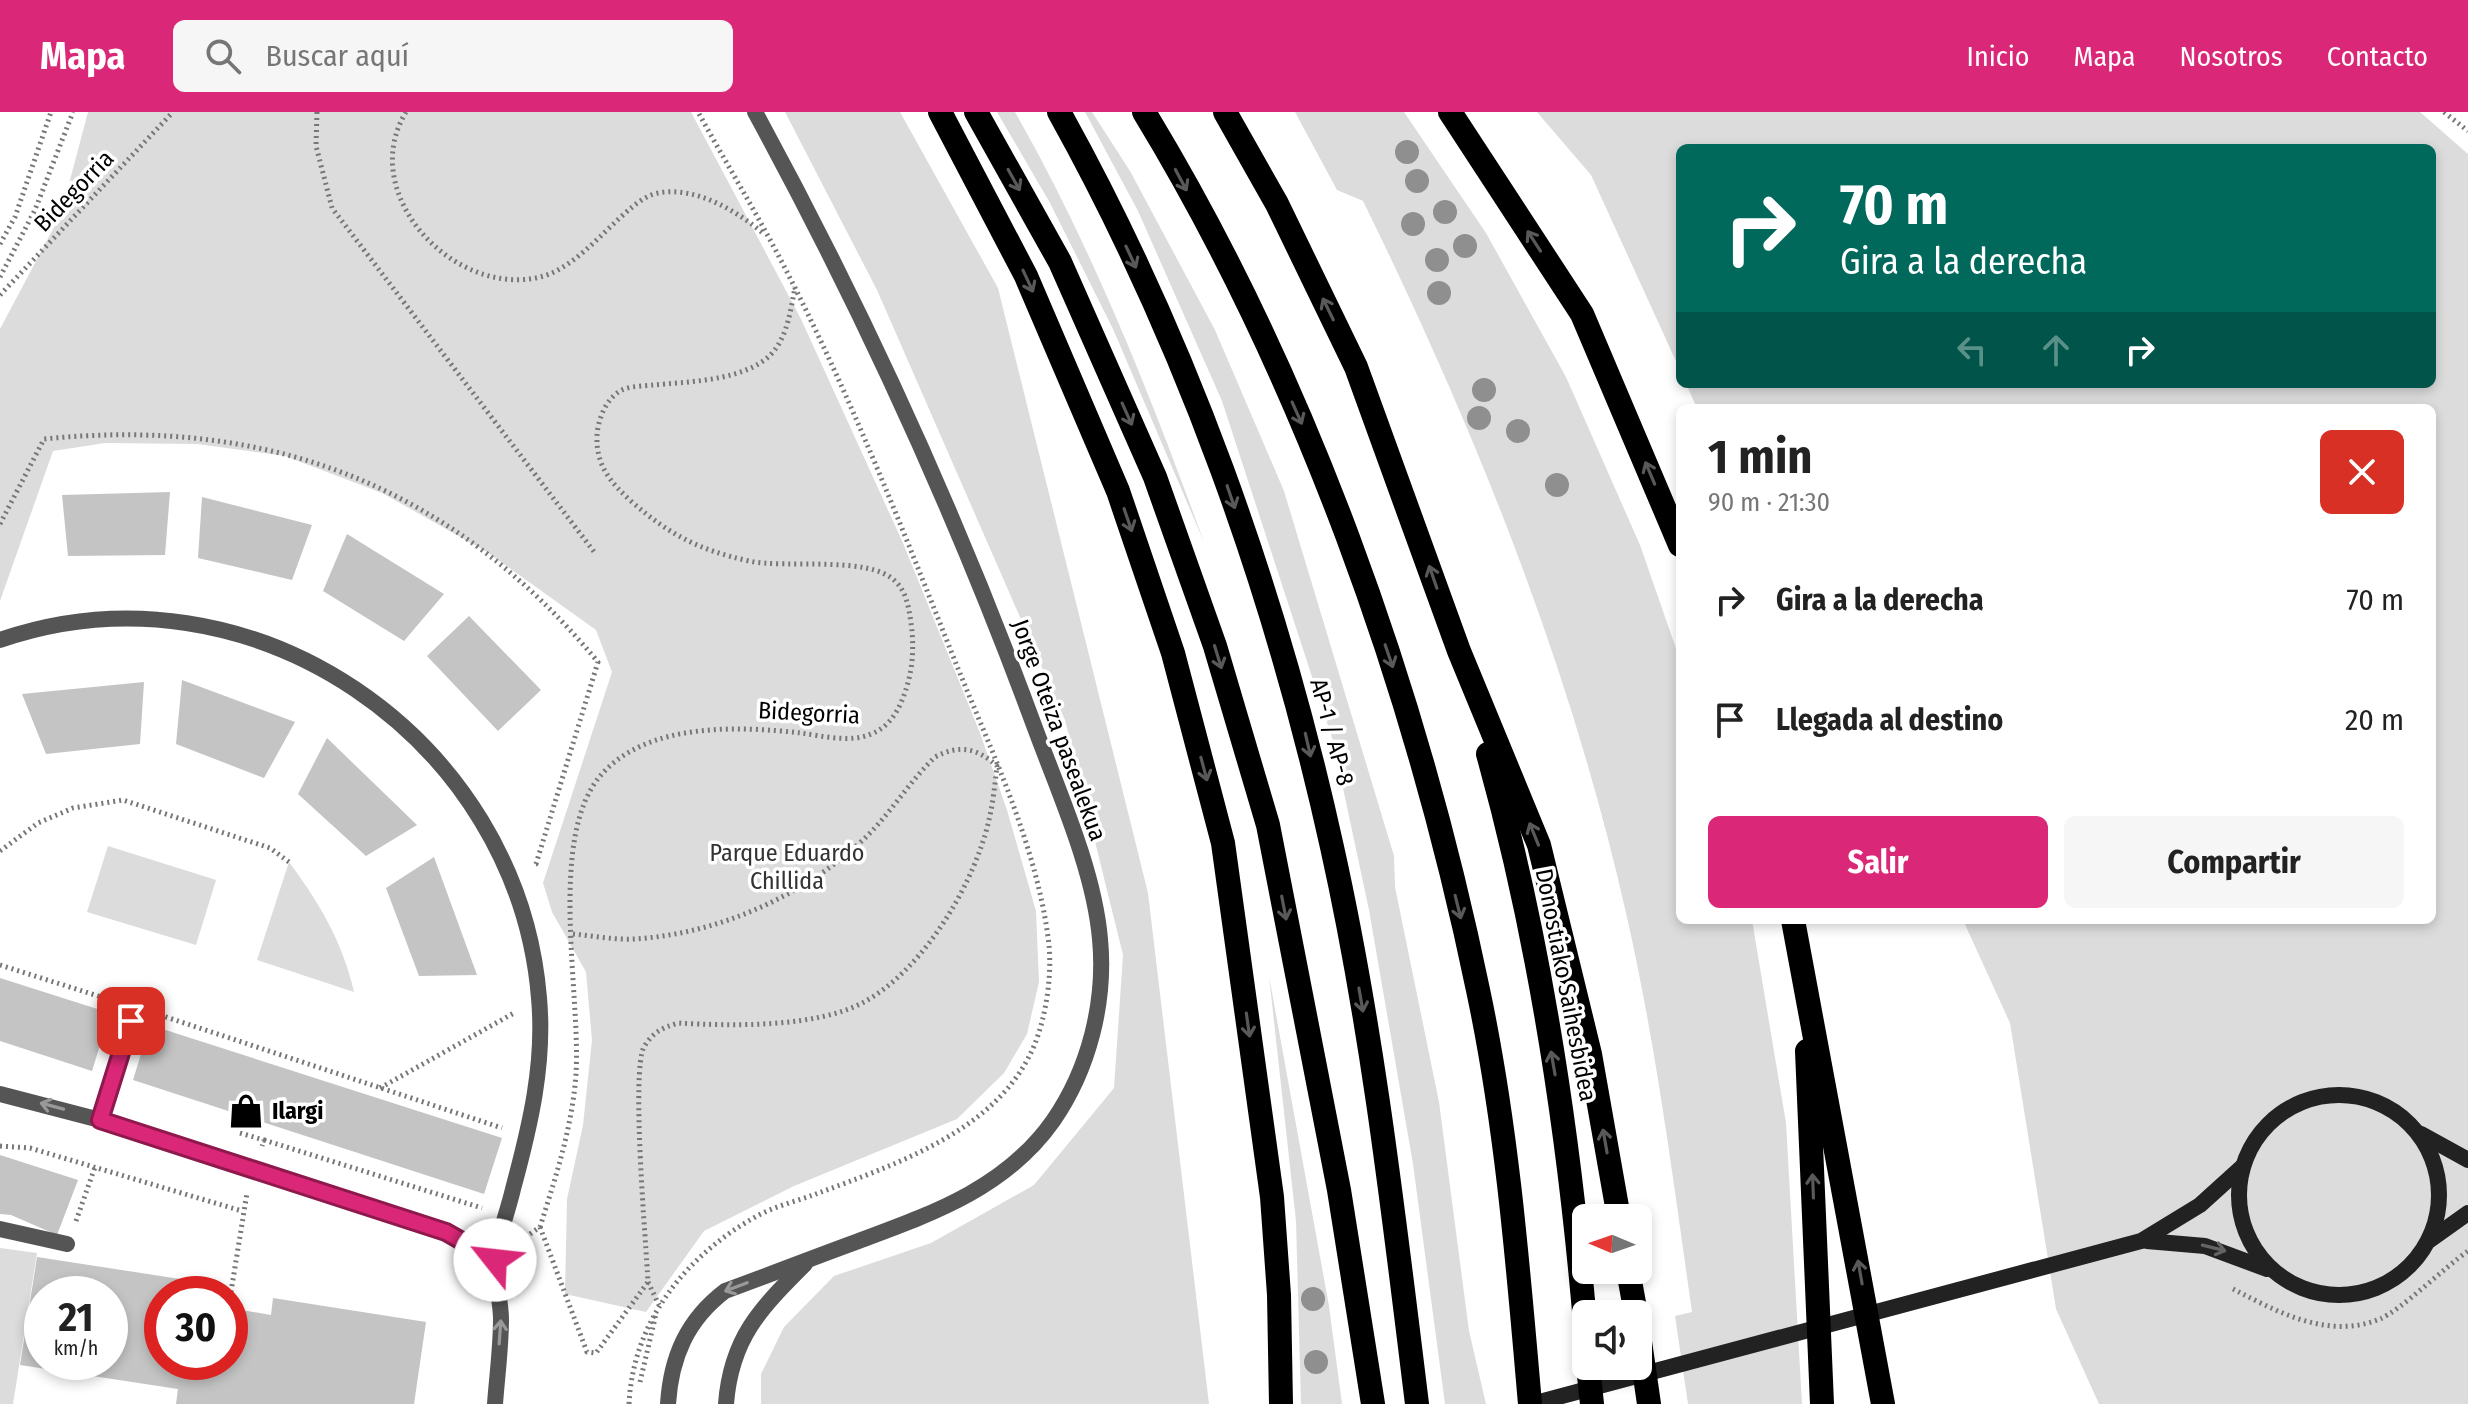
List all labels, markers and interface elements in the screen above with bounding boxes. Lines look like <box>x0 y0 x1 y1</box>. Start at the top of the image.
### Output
search box <box>173 20 733 92</box>
text: Mapa <box>40 33 125 79</box>
icon: search <box>201 34 245 78</box>
text: Buscar aquí <box>265 38 409 74</box>
text: Inicio <box>1967 40 2029 73</box>
text: Mapa <box>2073 40 2135 73</box>
text: Nosotros <box>2179 40 2283 73</box>
text: Contacto <box>2327 40 2428 73</box>
street label: Bidegorria <box>29 145 119 237</box>
one-way arrow <box>1006 168 1022 191</box>
one-way arrow <box>1174 168 1190 192</box>
text: 70 m <box>1840 172 1948 239</box>
icon: right <box>1708 176 1812 280</box>
one-way arrow <box>1526 231 1543 253</box>
text: Gira a la derecha <box>1840 240 2087 284</box>
one-way arrow <box>1124 245 1139 269</box>
one-way arrow <box>1021 268 1036 292</box>
one-way arrow <box>1320 297 1335 321</box>
icon: left <box>1950 328 1994 372</box>
icon: ahead <box>2034 328 2078 372</box>
icon: right <box>2118 328 2162 372</box>
one-way arrow <box>1120 401 1135 426</box>
one-way arrow <box>1290 401 1305 425</box>
text: 1 min <box>1708 428 1813 486</box>
button: close <box>2320 430 2404 514</box>
one-way arrow <box>1641 462 1656 486</box>
one-way arrow <box>1224 484 1239 509</box>
text: 90 m · 21:30 <box>1708 487 1830 518</box>
one-way arrow <box>1122 508 1137 533</box>
one-way arrow <box>1425 565 1440 590</box>
icon: right <box>1708 578 1752 622</box>
text: Gira a la derecha <box>1776 582 1984 618</box>
text: 70 m <box>2346 582 2404 618</box>
street label: Jorge Oteiza pasealekua <box>1006 615 1112 845</box>
one-way arrow <box>1382 643 1397 668</box>
one-way arrow <box>1212 644 1226 669</box>
street label: AP-1 / AP-8 <box>1304 675 1360 789</box>
street label: Bidegorria <box>757 696 861 730</box>
icon: arrive <box>1708 698 1752 742</box>
text: Llegada al destino <box>1776 702 2003 738</box>
text: 20 m <box>2345 702 2404 738</box>
one-way arrow <box>1301 732 1316 758</box>
one-way arrow <box>1197 755 1212 781</box>
button: Salir <box>1708 816 2048 908</box>
button: Compartir <box>2064 816 2404 908</box>
one-way arrow <box>1526 822 1541 847</box>
park label: Parque Eduardo Chillida <box>710 839 864 895</box>
street label: Donostiako Saihesbidea <box>1530 866 1602 1104</box>
one-way arrow <box>1452 893 1467 919</box>
one-way arrow <box>1278 895 1293 920</box>
one-way arrow <box>1354 986 1369 1012</box>
pin <box>97 987 165 1055</box>
icon: arrive <box>109 999 153 1043</box>
one-way arrow <box>1241 1012 1256 1037</box>
one-way arrow <box>1545 1051 1560 1076</box>
shop icon: Ilargi <box>227 1092 265 1130</box>
place label: Ilargi <box>272 1097 324 1125</box>
one-way arrow <box>40 1098 66 1113</box>
one-way arrow <box>1597 1129 1612 1154</box>
one-way arrow <box>1805 1173 1820 1200</box>
north arrow <box>1572 1204 1652 1284</box>
map controls <box>1572 1204 1652 1380</box>
position arrow <box>453 1218 537 1302</box>
one-way arrow <box>2200 1242 2226 1257</box>
one-way arrow <box>1851 1260 1866 1285</box>
speed limit sign: 30 <box>144 1276 248 1380</box>
one-way arrow <box>724 1281 749 1295</box>
text: 21 <box>59 1294 93 1342</box>
button: sound <box>1572 1300 1652 1380</box>
one-way arrow <box>493 1319 508 1346</box>
text: km/h <box>54 1336 98 1360</box>

